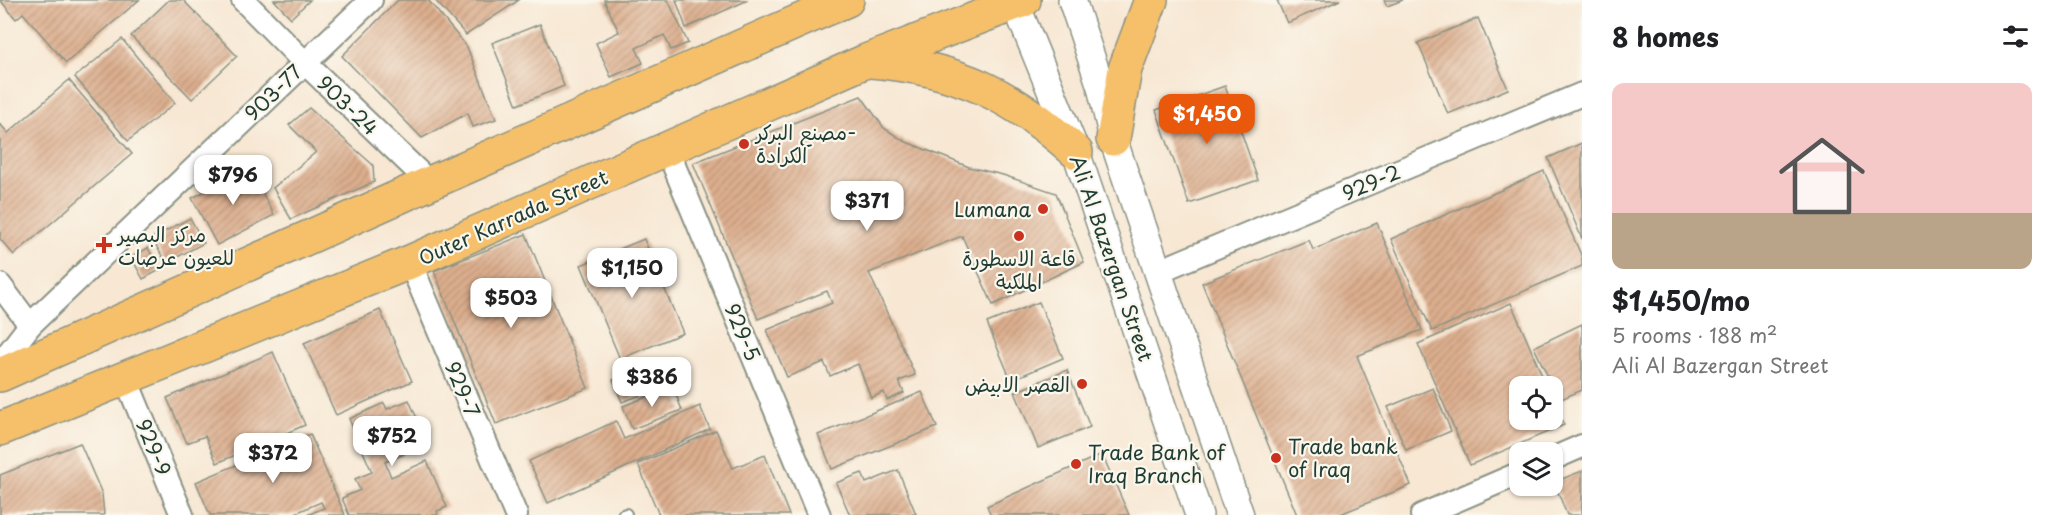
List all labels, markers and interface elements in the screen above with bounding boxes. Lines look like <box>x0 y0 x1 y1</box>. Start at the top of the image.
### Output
text: 8 homes <box>1612 17 1719 56</box>
icon: filters <box>1999 20 2032 53</box>
street label: 903-77 <box>237 57 309 127</box>
street label: 903-24 <box>311 68 385 142</box>
pin: $1,450 <box>1158 94 1256 145</box>
text: $1,450 <box>1173 98 1241 128</box>
place label: مصنع البركر- الكرادة <box>754 117 857 170</box>
icon: home <box>1768 122 1876 230</box>
marker: مصنع البركر- الكرادة <box>737 137 751 151</box>
street label: Ali Al Bazergan Street <box>1063 151 1161 365</box>
pin: $796 <box>197 155 269 206</box>
street label: 929-2 <box>1337 156 1405 208</box>
text: $796 <box>208 159 258 189</box>
street label: Outer Karrada Street <box>413 162 613 272</box>
pin: $371 <box>831 181 903 232</box>
text: $371 <box>845 185 889 215</box>
place label: Lumana <box>954 194 1031 224</box>
marker: Lumana <box>1036 202 1050 216</box>
place label: مركز البصير للعيون عرصات <box>116 219 234 272</box>
marker: قاعة الاسطورة الملكية <box>1012 229 1026 243</box>
marker: مركز البصير للعيون عرصات <box>95 236 113 254</box>
place label: قاعة الاسطورة الملكية <box>962 243 1076 296</box>
pin: $1,150 <box>583 248 681 299</box>
text: $1,150 <box>601 252 663 282</box>
pin: $503 <box>475 278 547 329</box>
text: $1,450/mo <box>1612 281 1750 320</box>
text: $503 <box>484 282 538 312</box>
street label: 929-5 <box>717 299 769 365</box>
text: 5 rooms · 188 m² <box>1612 320 1777 350</box>
text: Ali Al Bazergan Street <box>1612 350 1829 380</box>
street label: 929-7 <box>438 357 488 421</box>
pin: $386 <box>616 357 688 408</box>
text: $386 <box>626 361 678 391</box>
place label: القصر الابيض <box>965 369 1070 399</box>
map controls <box>1509 376 1563 496</box>
button: locate <box>1509 376 1563 430</box>
marker: القصر الابيض <box>1075 377 1089 391</box>
street label: 929-9 <box>129 414 179 480</box>
pin: $752 <box>356 416 428 467</box>
text: $752 <box>367 420 417 450</box>
place label: Trade bank of Iraq <box>1288 431 1398 484</box>
pin: $372 <box>237 433 309 484</box>
text: $372 <box>248 437 298 467</box>
place label: Trade Bank of Iraq Branch <box>1088 437 1227 490</box>
button: layers <box>1509 442 1563 496</box>
marker: Trade bank of Iraq <box>1269 451 1283 465</box>
marker: Trade Bank of Iraq Branch <box>1069 457 1083 471</box>

